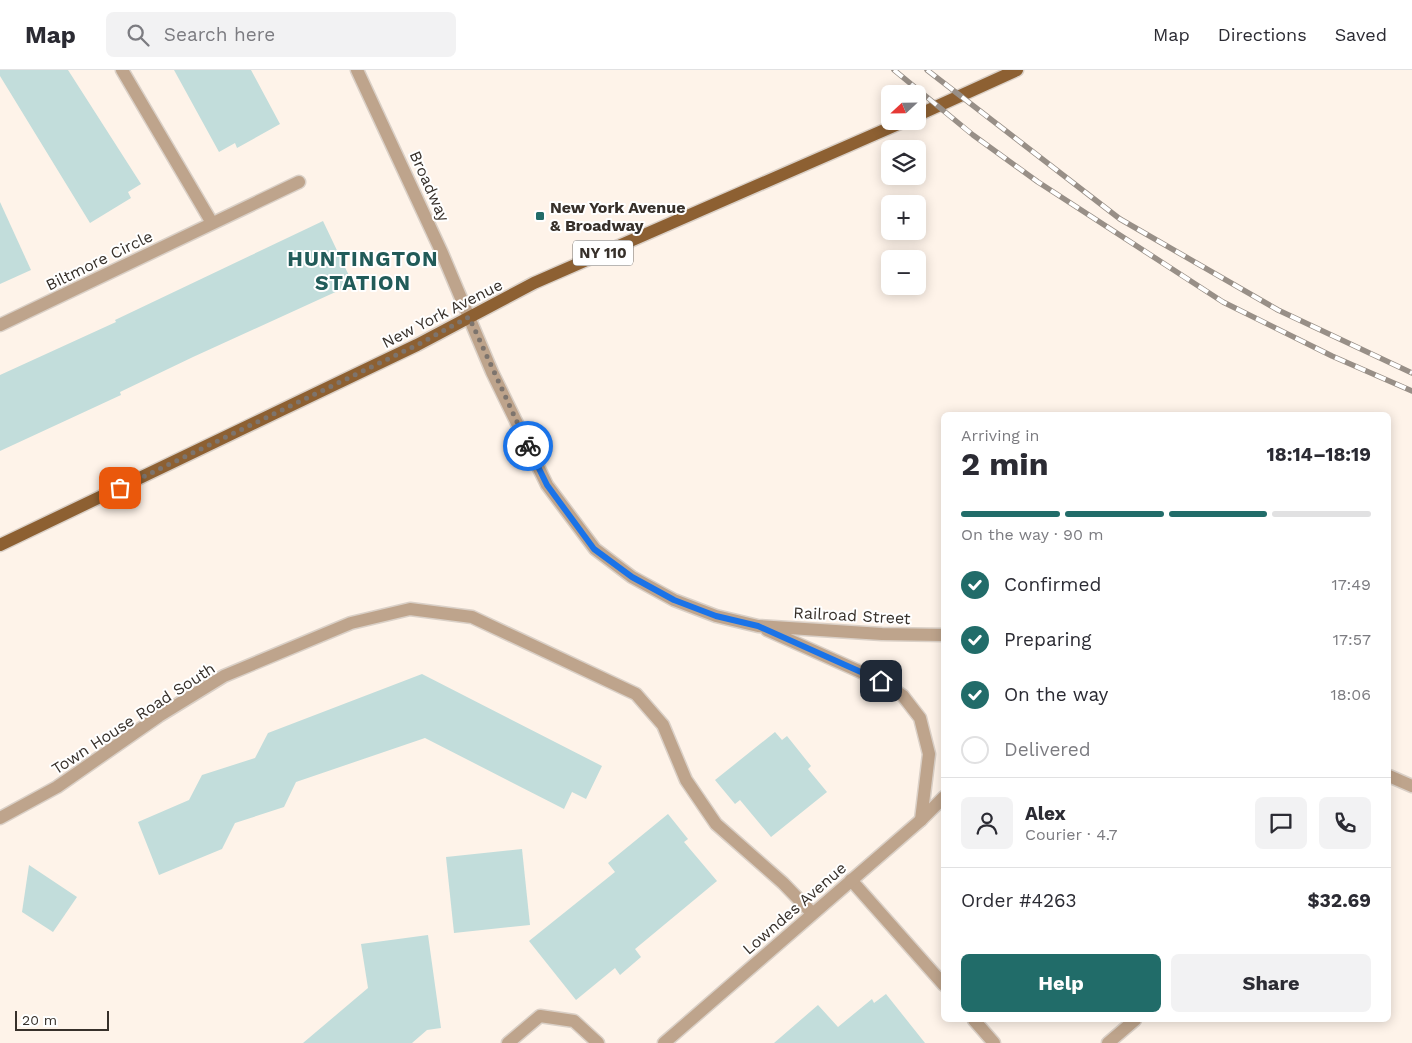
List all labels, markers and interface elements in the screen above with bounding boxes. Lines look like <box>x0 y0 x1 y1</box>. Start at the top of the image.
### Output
search box <box>106 12 456 57</box>
text: Map <box>25 21 76 49</box>
icon: search <box>124 21 152 49</box>
text: Search here <box>164 23 275 46</box>
text: Map <box>1153 24 1190 45</box>
text: Directions <box>1218 24 1307 45</box>
text: Saved <box>1335 24 1387 45</box>
north arrow <box>881 85 926 130</box>
map controls <box>881 85 926 295</box>
button: layers <box>881 140 926 185</box>
street label: Broadway <box>406 148 454 225</box>
button: + <box>881 195 926 240</box>
place label: New York Avenue & Broadway <box>550 198 685 235</box>
marker: New York Avenue & Broadway <box>534 210 546 222</box>
street label: Biltmore Circle <box>43 226 156 294</box>
road number: NY 110 <box>573 240 633 266</box>
district label: HUNTINGTON STATION <box>287 246 439 295</box>
button: − <box>881 250 926 295</box>
street label: New York Avenue <box>379 275 506 352</box>
courier <box>503 421 553 471</box>
text: Arriving in <box>961 426 1039 445</box>
icon: bike <box>514 432 542 460</box>
text: 18:14–18:19 <box>1267 443 1371 466</box>
text: 2 min <box>961 445 1049 483</box>
pin <box>99 467 141 509</box>
icon: bag <box>106 474 134 502</box>
text: On the way · 90 m <box>961 525 1104 544</box>
icon: check <box>961 571 989 599</box>
text: Confirmed <box>1004 573 1101 596</box>
text: 17:49 <box>1331 575 1371 594</box>
street label: Railroad Street <box>793 603 911 628</box>
icon: check <box>961 626 989 654</box>
text: Preparing <box>1004 628 1091 651</box>
text: 17:57 <box>1333 630 1371 649</box>
street label: Town House Road South <box>48 658 219 778</box>
pin <box>860 660 902 702</box>
icon: home <box>867 667 895 695</box>
icon: check <box>961 681 989 709</box>
text: On the way <box>1004 683 1108 706</box>
text: 18:06 <box>1330 685 1371 704</box>
text: Delivered <box>1004 738 1091 761</box>
button: person <box>961 797 1013 849</box>
button: chat <box>1255 797 1307 849</box>
button: phone <box>1319 797 1371 849</box>
text: Alex <box>1025 802 1066 825</box>
text: Courier · 4.7 <box>1025 825 1118 844</box>
street label: Lowndes Avenue <box>739 858 850 959</box>
text: Order #4263 <box>961 889 1077 912</box>
text: $32.69 <box>1307 889 1371 912</box>
button: Help <box>961 954 1161 1012</box>
button: Share <box>1171 954 1371 1012</box>
scale bar <box>15 1008 109 1031</box>
text: 20 m <box>22 1012 57 1028</box>

